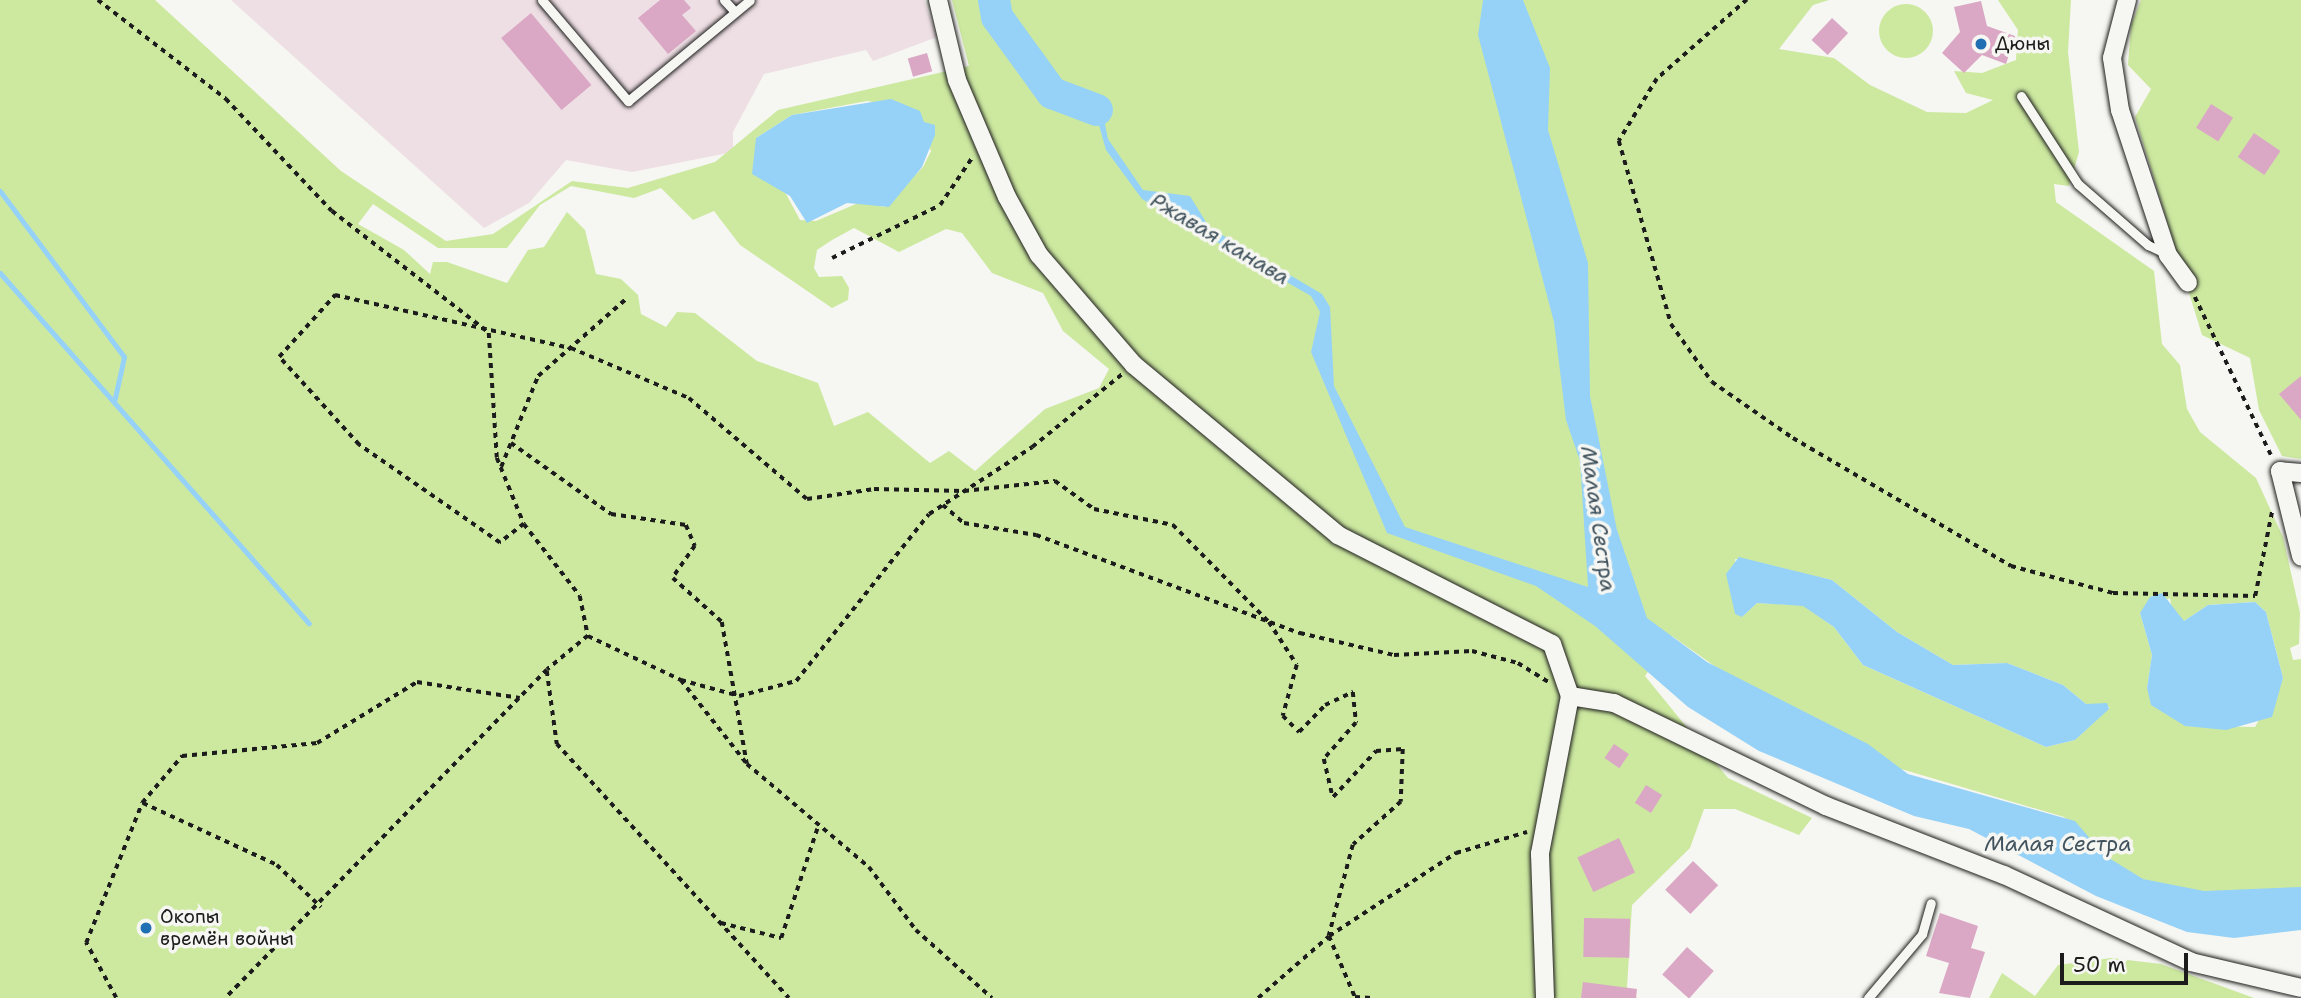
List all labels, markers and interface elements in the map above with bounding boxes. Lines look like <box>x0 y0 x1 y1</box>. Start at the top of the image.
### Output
place label: Дюны <box>1995 33 2050 55</box>
marker: Дюны <box>1973 36 1989 52</box>
water label: Ржавая канава <box>1146 188 1294 290</box>
water label: Малая Сестра <box>1575 445 1621 593</box>
water label: Малая Сестра <box>1985 831 2131 857</box>
place label: Окопы времён войны <box>160 906 294 950</box>
marker: Окопы времён войны <box>138 920 154 936</box>
scale bar <box>2063 939 2191 983</box>
text: 50 m <box>2073 951 2126 979</box>

